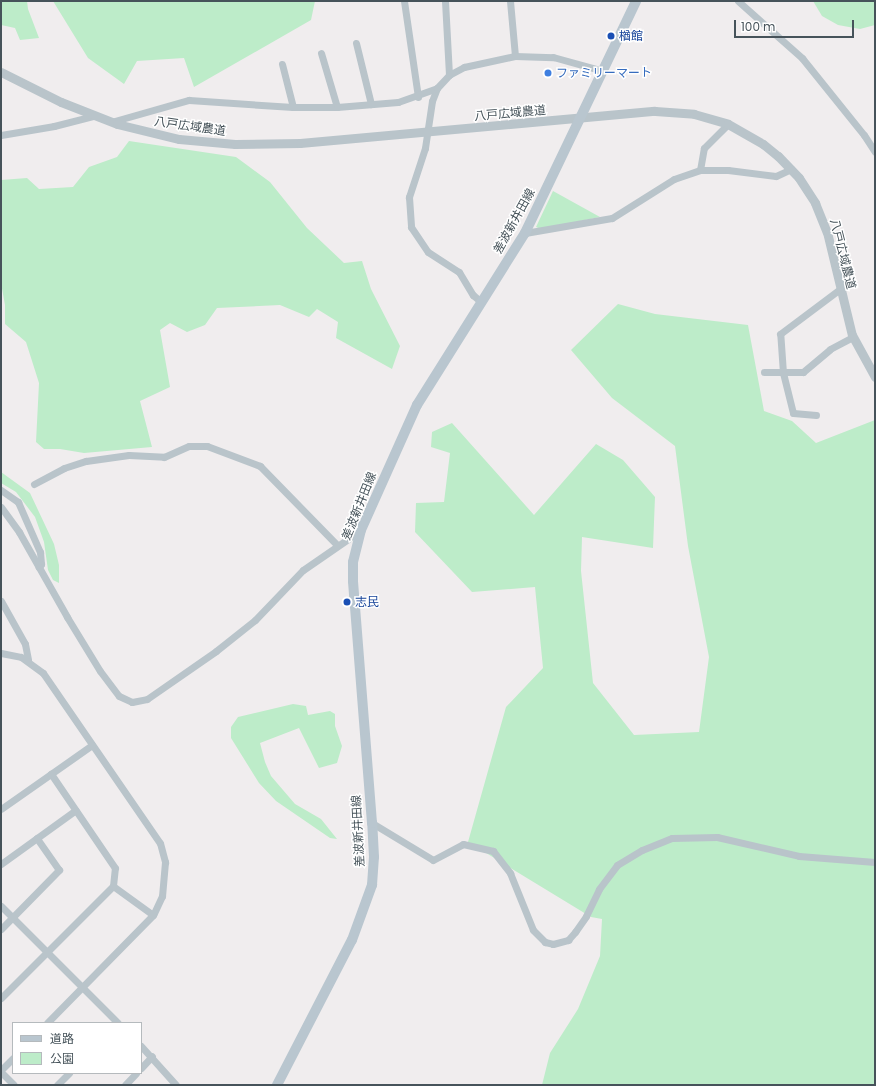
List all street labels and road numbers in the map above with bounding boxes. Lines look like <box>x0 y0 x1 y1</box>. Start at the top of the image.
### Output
street label: 八戸広域農道 <box>474 103 546 123</box>
street label: 八戸広域農道 <box>153 114 227 138</box>
street label: 差波新井田線 <box>490 186 538 256</box>
street label: 八戸広域農道 <box>827 217 859 291</box>
street label: 差波新井田線 <box>339 470 379 542</box>
street label: 差波新井田線 <box>349 795 367 867</box>

